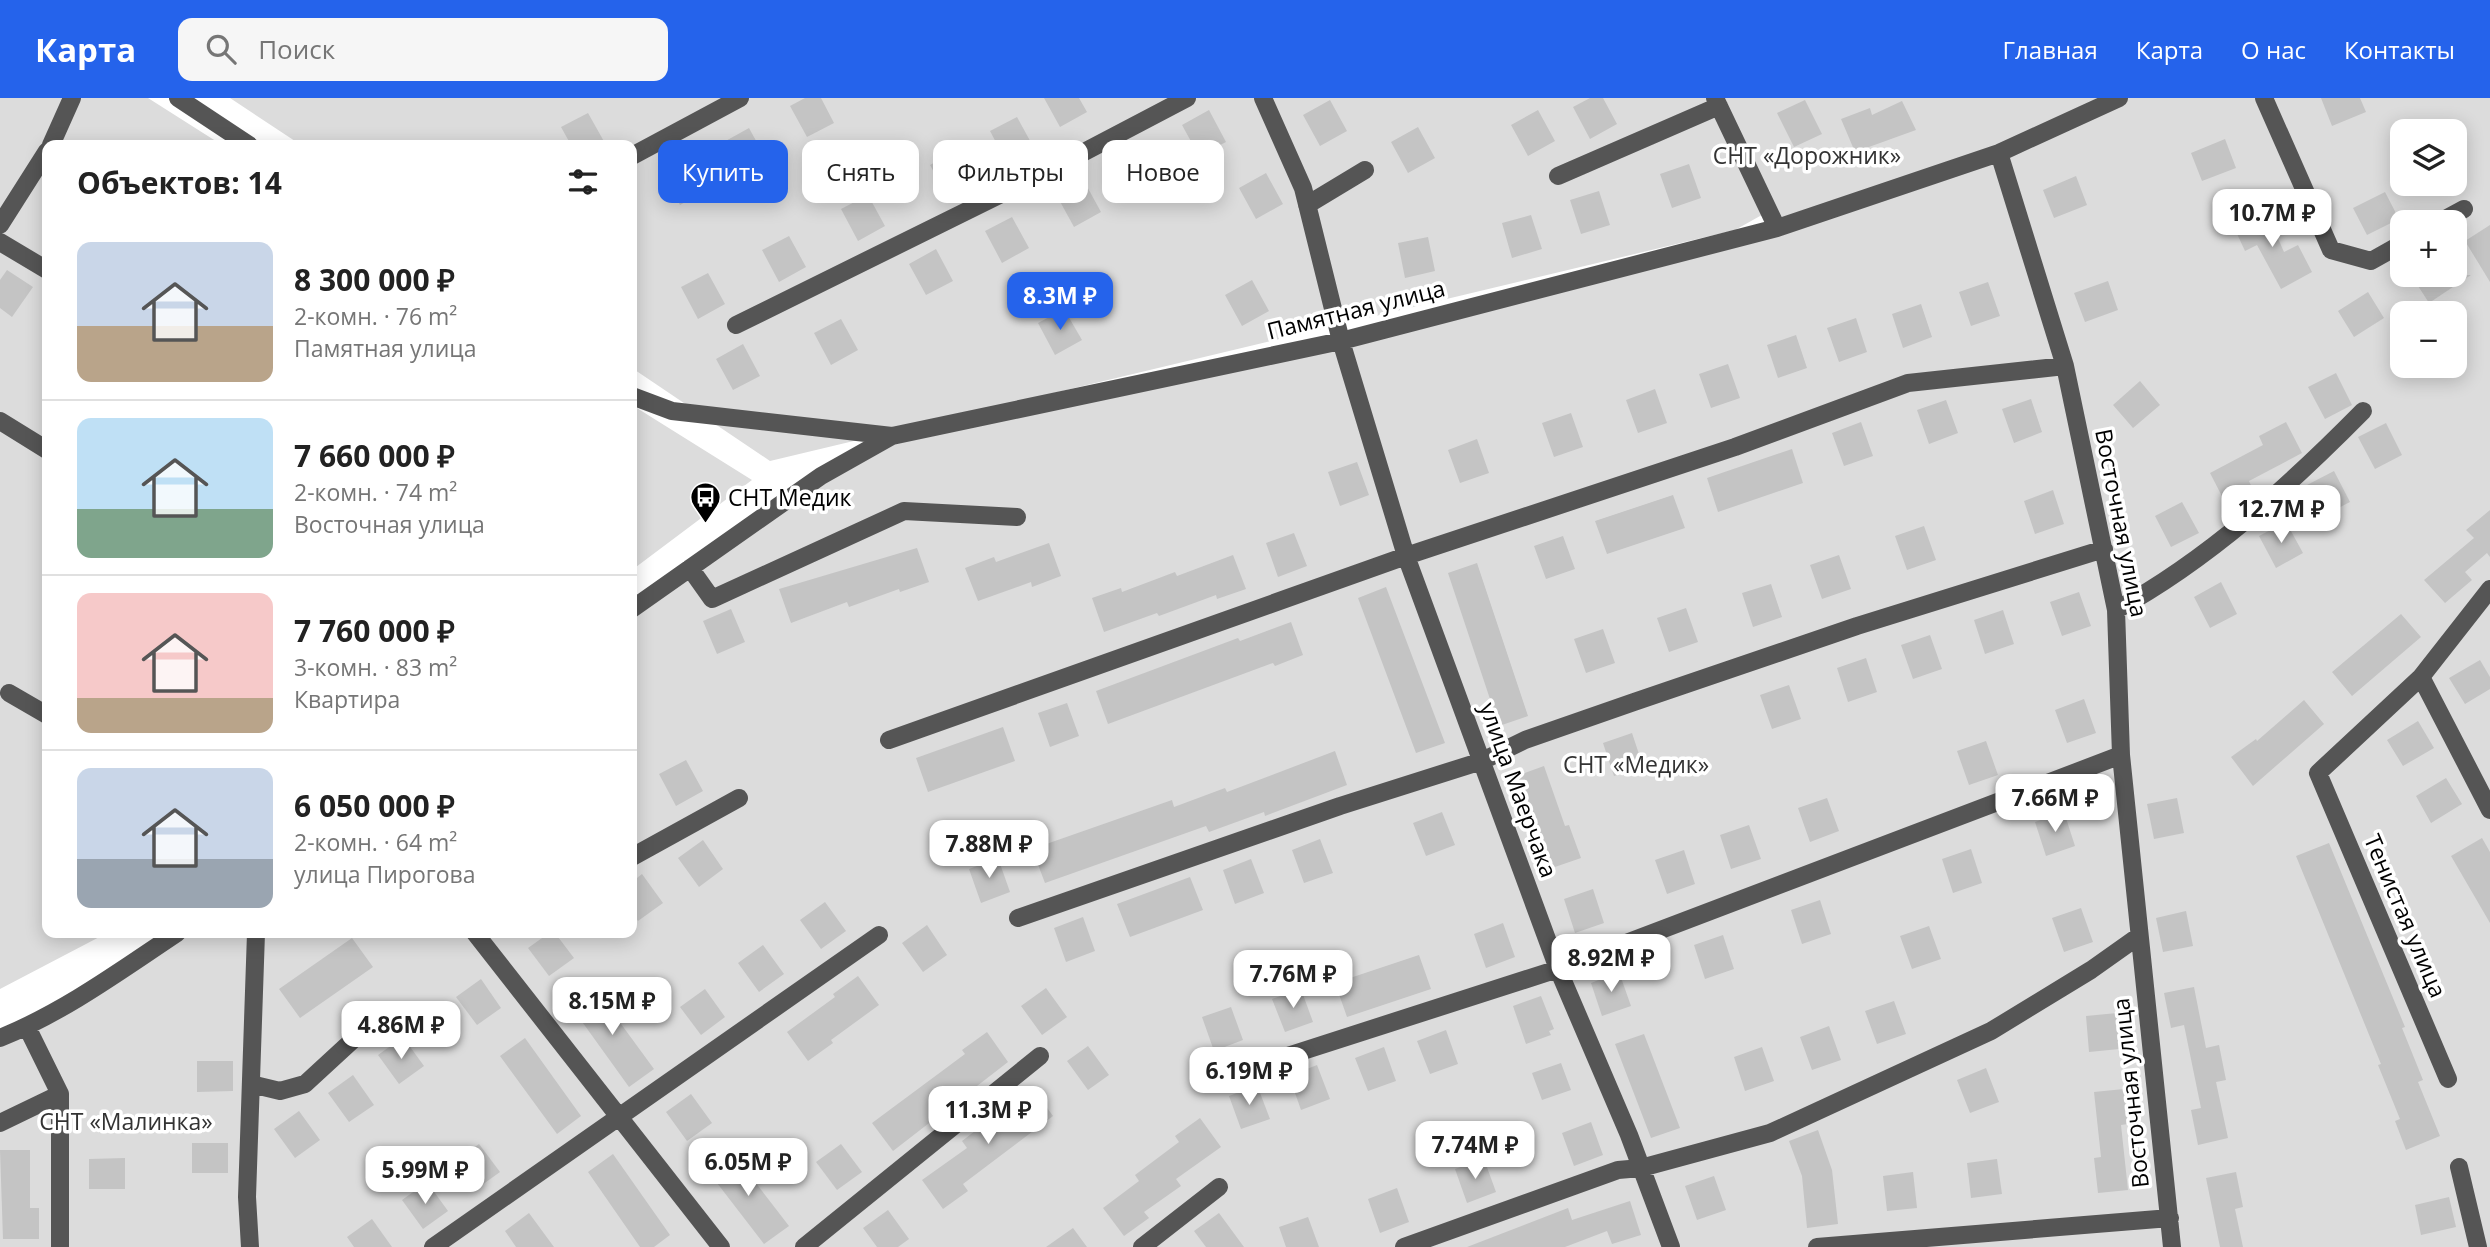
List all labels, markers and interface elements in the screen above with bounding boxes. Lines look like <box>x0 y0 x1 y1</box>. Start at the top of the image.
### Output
search box <box>178 18 668 81</box>
text: Карта <box>35 27 136 72</box>
icon: search <box>202 30 240 68</box>
text: Поиск <box>258 31 335 67</box>
text: Главная <box>2003 33 2098 66</box>
text: Карта <box>2136 33 2203 66</box>
text: О нас <box>2241 33 2306 66</box>
text: Контакты <box>2344 33 2455 66</box>
map controls <box>2390 119 2467 378</box>
button: layers <box>2390 119 2467 196</box>
park label: СНТ «Дорожник» <box>1713 139 1901 171</box>
chip: Купить <box>658 140 788 203</box>
chip: Снять <box>802 140 919 203</box>
chip: Фильтры <box>933 140 1088 203</box>
chip: Новое <box>1102 140 1224 203</box>
text: Объектов: 14 <box>77 162 282 203</box>
icon: filters <box>564 163 602 201</box>
pin: 10.7M ₽ <box>2207 190 2337 249</box>
text: 10.7M ₽ <box>2228 196 2316 228</box>
button: + <box>2390 210 2467 287</box>
text: 8 300 000 ₽ <box>294 259 455 300</box>
icon: home <box>133 270 217 354</box>
street label: Памятная улица <box>1263 271 1448 347</box>
pin: 8.3M ₽ <box>1003 272 1117 332</box>
text: 8.3M ₽ <box>1023 279 1097 311</box>
text: 2-комн. · 76 m² <box>294 300 457 332</box>
button: − <box>2390 301 2467 378</box>
text: Памятная улица <box>294 332 476 364</box>
street label: Восточная улица <box>2088 426 2156 620</box>
text: 7 660 000 ₽ <box>294 435 455 476</box>
icon: home <box>133 446 217 530</box>
text: 2-комн. · 74 m² <box>294 476 457 508</box>
bus stop icon: СНТ Медик <box>688 481 722 525</box>
place label: СНТ Медик <box>728 481 852 513</box>
pin: 12.7M ₽ <box>2216 486 2346 545</box>
text: 12.7M ₽ <box>2237 492 2325 524</box>
text: Восточная улица <box>294 508 485 540</box>
text: 7 760 000 ₽ <box>294 610 455 651</box>
icon: home <box>133 621 217 705</box>
text: 3-комн. · 83 m² <box>294 651 457 683</box>
text: Квартира <box>294 683 400 715</box>
street label: улица Маерчака <box>1472 698 1565 882</box>
park label: СНТ «Медик» <box>1563 748 1709 780</box>
pin: 7.66M ₽ <box>1990 774 2120 834</box>
text: 7.66M ₽ <box>2011 781 2099 813</box>
text: 6 050 000 ₽ <box>294 785 455 826</box>
icon: home <box>133 796 217 880</box>
pin: 7.88M ₽ <box>924 820 1054 880</box>
text: 2-комн. · 64 m² <box>294 826 457 858</box>
text: 7.88M ₽ <box>945 827 1033 859</box>
street label: Тенистая улица <box>2357 829 2455 1002</box>
text: улица Пирогова <box>294 858 475 890</box>
pin: 8.92M ₽ <box>1546 934 1676 994</box>
text: 8.92M ₽ <box>1567 941 1655 973</box>
pin: 7.76M ₽ <box>1228 950 1358 1010</box>
text: 7.76M ₽ <box>1249 957 1337 989</box>
pin: 8.15M ₽ <box>547 978 677 1037</box>
text: 8.15M ₽ <box>568 984 656 1016</box>
street label: Восточная улица <box>2104 997 2156 1190</box>
pin: 4.86M ₽ <box>336 1002 466 1061</box>
text: 4.86M ₽ <box>357 1008 445 1040</box>
pin: 6.19M ₽ <box>1184 1048 1314 1107</box>
text: 6.19M ₽ <box>1205 1054 1293 1086</box>
pin: 11.3M ₽ <box>923 1086 1053 1146</box>
text: 11.3M ₽ <box>944 1093 1032 1125</box>
park label: СНТ «Малинка» <box>39 1105 213 1137</box>
pin: 7.74M ₽ <box>1410 1122 1540 1181</box>
text: 7.74M ₽ <box>1431 1128 1519 1160</box>
pin: 6.05M ₽ <box>683 1138 813 1198</box>
text: 6.05M ₽ <box>704 1145 792 1177</box>
pin: 5.99M ₽ <box>360 1146 490 1206</box>
text: 5.99M ₽ <box>381 1153 469 1185</box>

